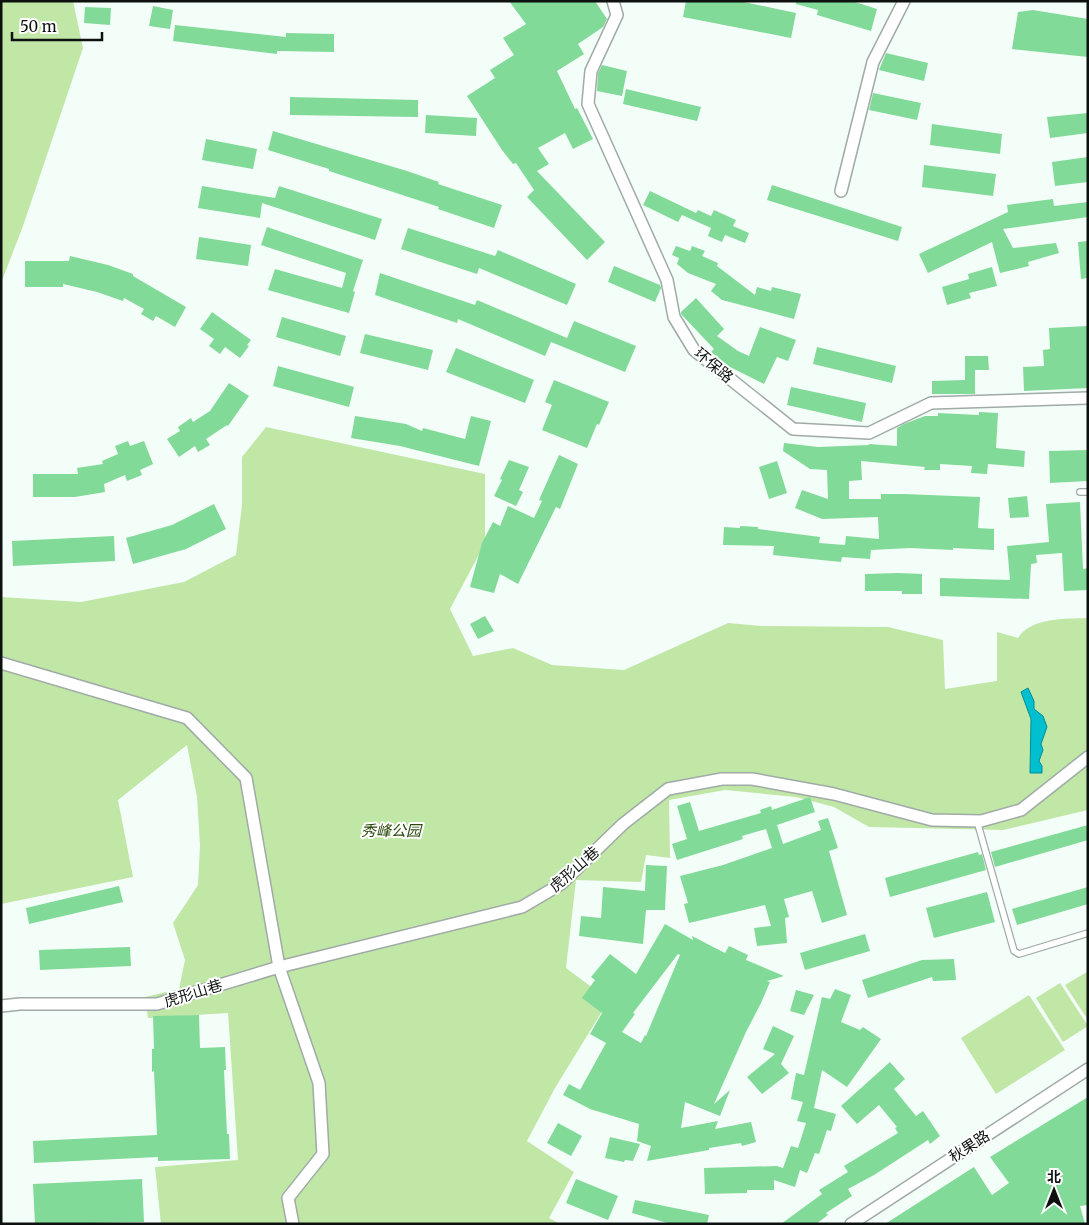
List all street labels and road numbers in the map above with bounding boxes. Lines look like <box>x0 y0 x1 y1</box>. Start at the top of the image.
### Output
street label: 环保路 <box>691 343 737 387</box>
street label: 虎形山巷 <box>545 842 603 896</box>
street label: 虎形山巷 <box>162 975 224 1011</box>
street label: 秋果路 <box>945 1126 993 1166</box>

